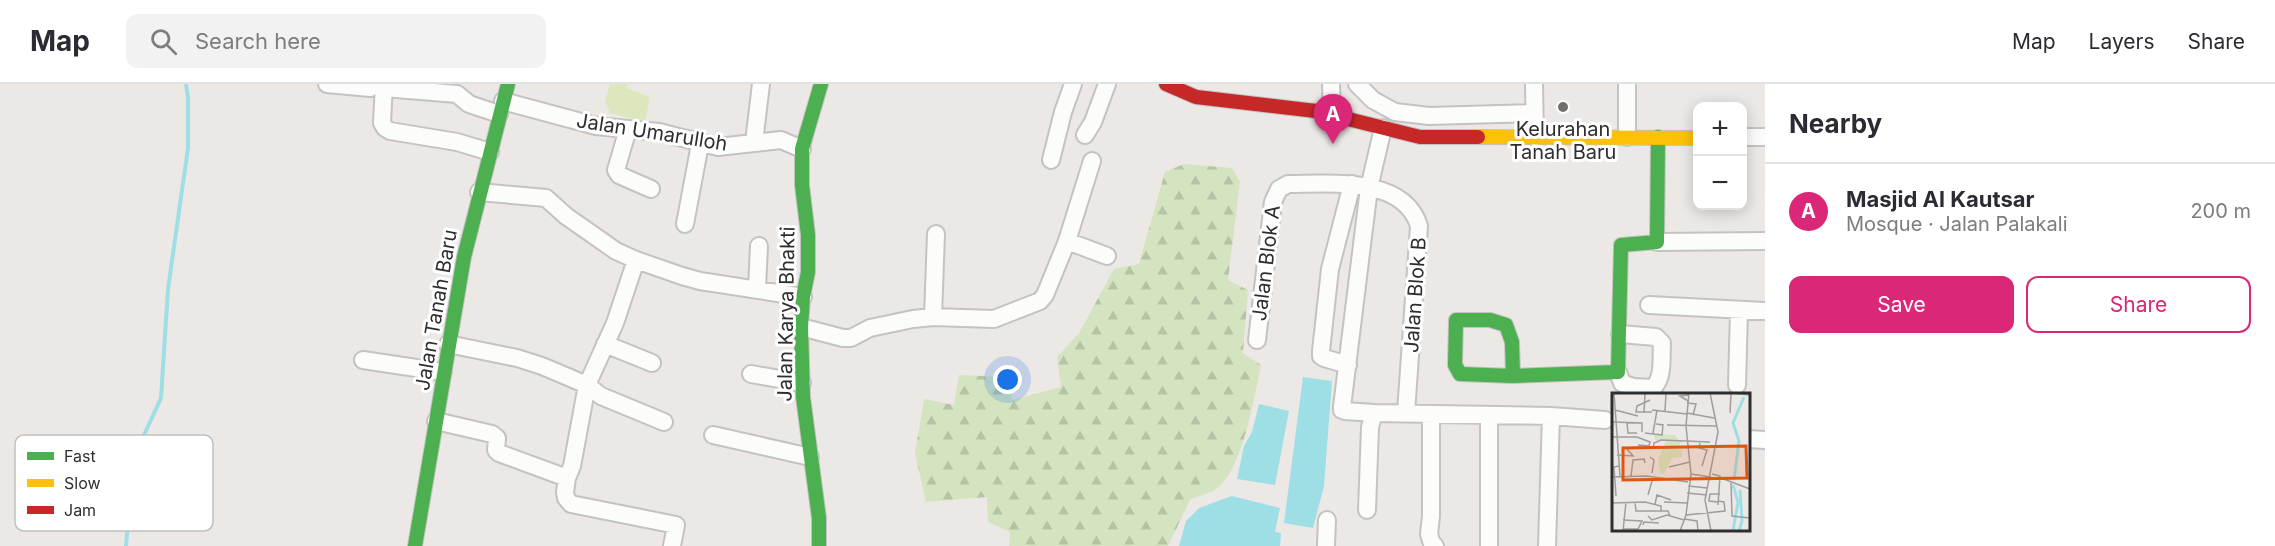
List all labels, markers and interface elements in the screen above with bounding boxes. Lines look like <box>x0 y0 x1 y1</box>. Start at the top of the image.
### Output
search box <box>126 14 546 68</box>
text: Map <box>30 24 90 58</box>
icon: search <box>147 25 180 58</box>
text: Search here <box>195 28 321 54</box>
text: Map <box>2012 29 2056 54</box>
text: Layers <box>2089 29 2155 54</box>
text: Share <box>2188 29 2245 54</box>
pin: A <box>1314 94 1352 144</box>
marker: Kelurahan Tanah Baru <box>1556 100 1570 114</box>
map controls <box>1693 102 1747 210</box>
button: + <box>1693 102 1747 156</box>
street label: Jalan Umarulloh <box>575 108 729 156</box>
text: Nearby <box>1789 108 1882 139</box>
place label: Kelurahan Tanah Baru <box>1510 117 1616 164</box>
button: − <box>1693 156 1747 210</box>
text: Masjid Al Kautsar <box>1846 186 2034 212</box>
text: A <box>1801 199 1816 223</box>
text: 200 m <box>2190 199 2251 223</box>
street label: Jalan Blok A <box>1247 204 1285 322</box>
text: Mosque · Jalan Palakali <box>1846 212 2068 236</box>
street label: Jalan Karya Bhakti <box>772 226 800 402</box>
street label: Jalan Tanah Baru <box>410 228 462 392</box>
street label: Jalan Blok B <box>1399 236 1431 354</box>
button: Save <box>1789 276 2014 333</box>
button: Share <box>2026 276 2251 333</box>
your location <box>993 365 1022 394</box>
inset map <box>1612 393 1750 531</box>
legend <box>15 435 213 531</box>
text: Fast <box>64 446 96 466</box>
text: Slow <box>64 473 101 493</box>
text: Jam <box>64 500 96 520</box>

